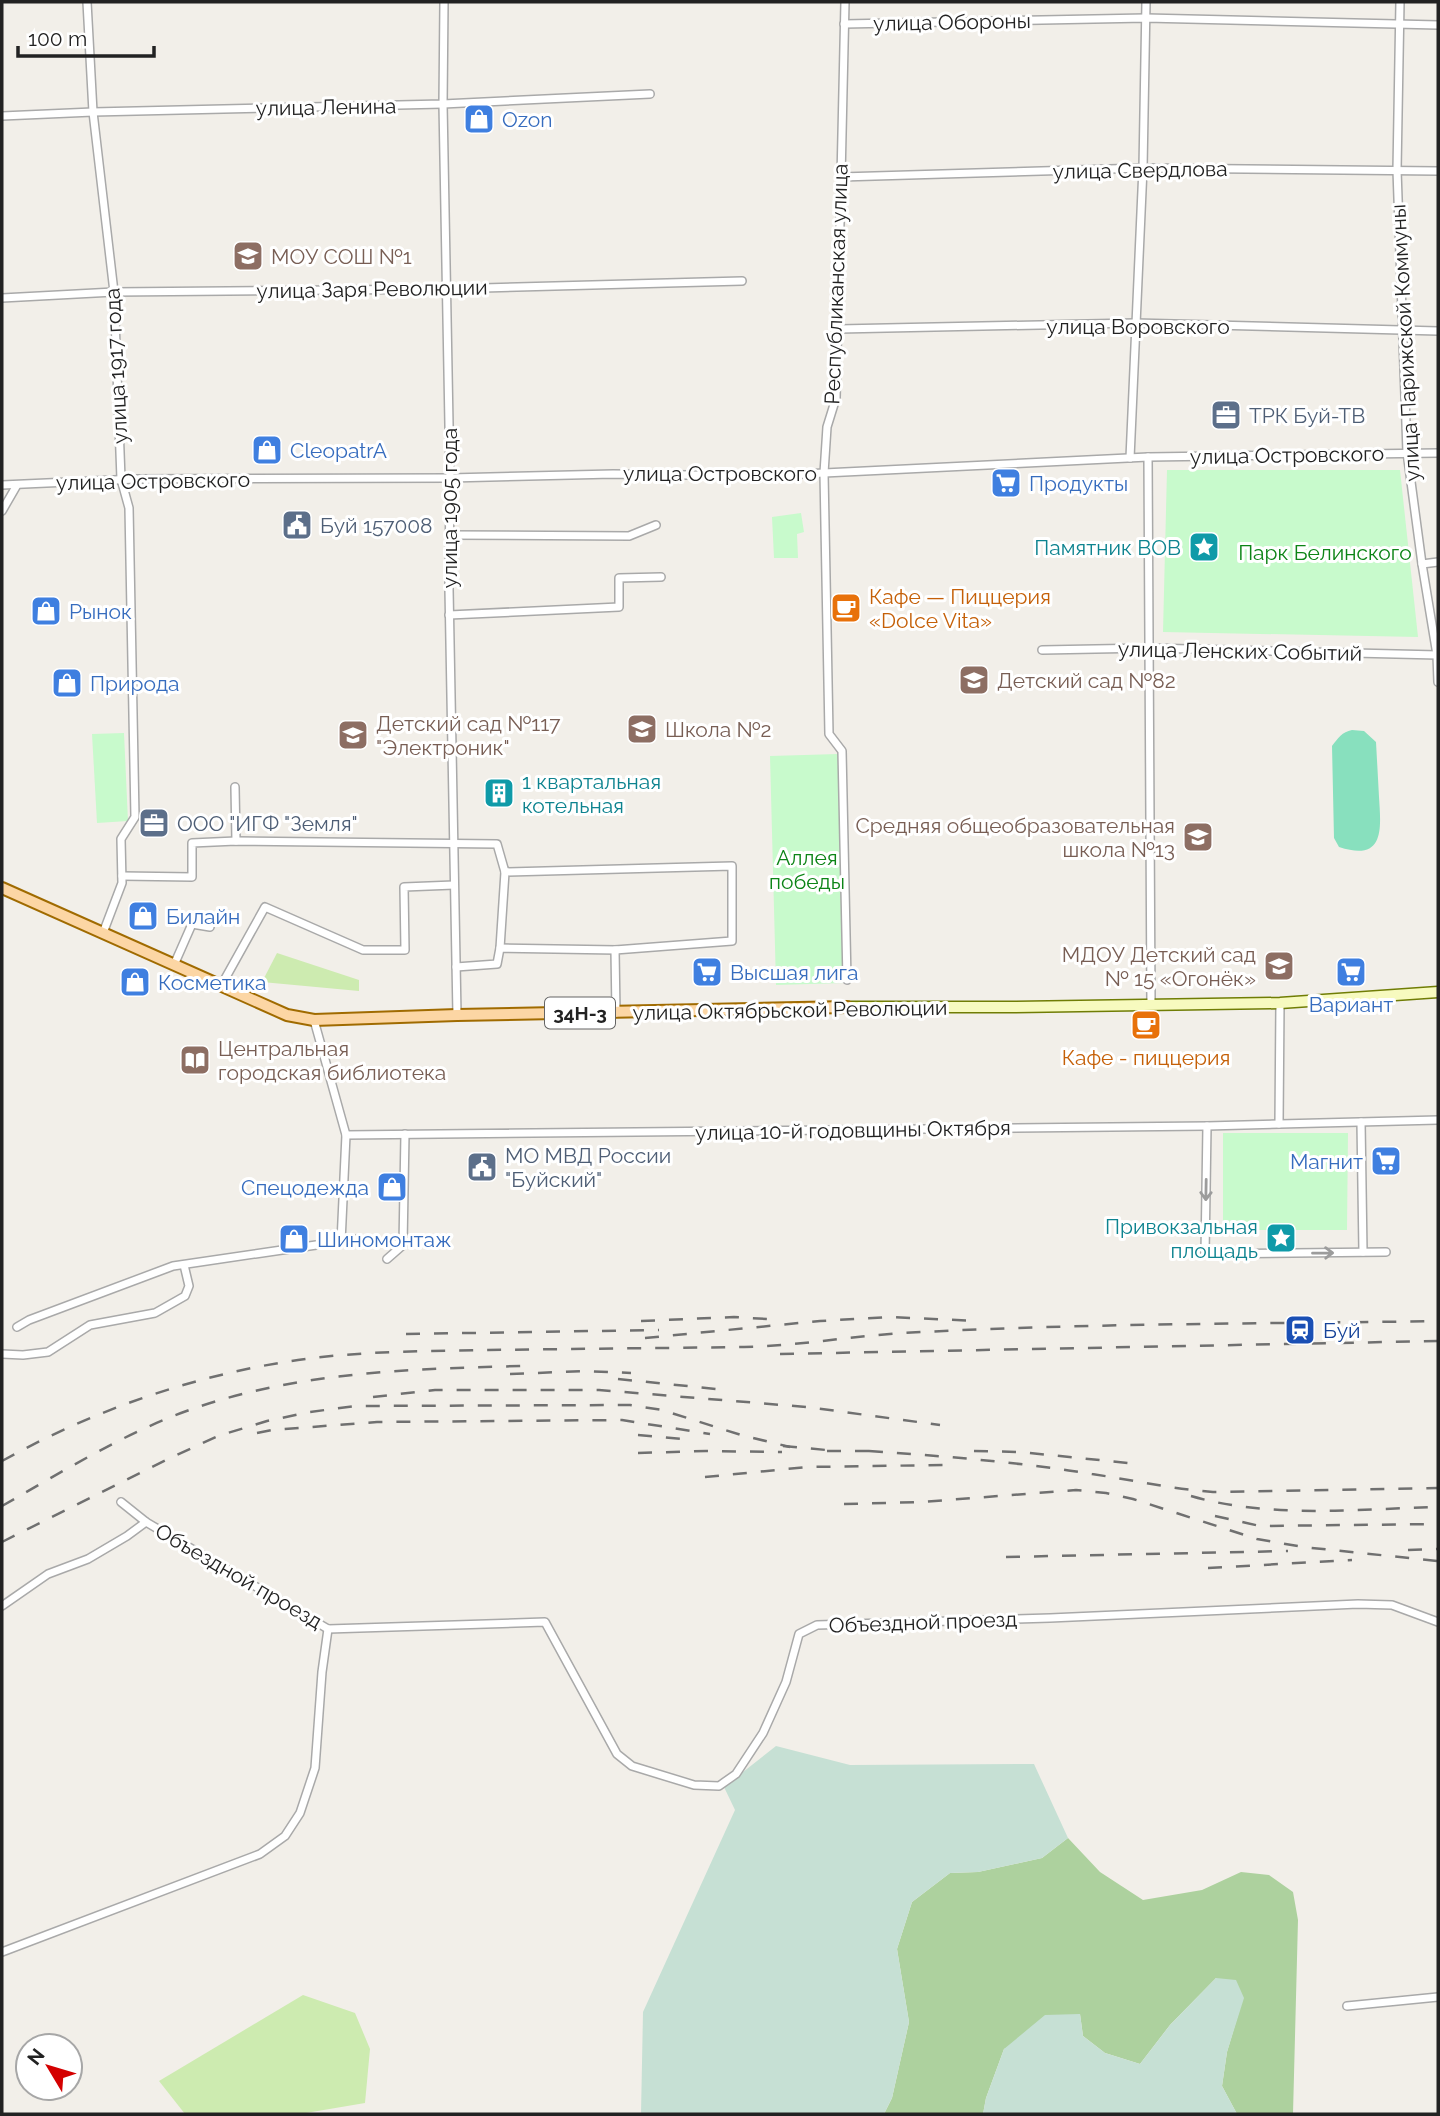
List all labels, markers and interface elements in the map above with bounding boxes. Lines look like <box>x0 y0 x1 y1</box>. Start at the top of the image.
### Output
street label: улица Обороны <box>873 8 1031 36</box>
scale bar <box>18 14 154 58</box>
text: 100 m <box>28 26 87 51</box>
street label: улица Ленина <box>255 93 397 121</box>
shop icon: Ozon <box>462 102 496 136</box>
place label: Ozon <box>502 107 553 132</box>
street label: улица Свердлова <box>1052 156 1228 184</box>
street label: Республиканская улица <box>819 163 853 405</box>
street label: улица Парижской Коммуны <box>1385 204 1425 482</box>
school or university icon: МОУ СОШ №1 <box>231 239 265 273</box>
place label: МОУ СОШ №1 <box>271 244 412 269</box>
street label: улица Заря Революции <box>256 274 488 304</box>
street label: улица 1917 года <box>99 287 133 445</box>
street label: улица Воровского <box>1046 314 1230 339</box>
office icon: ТРК Буй-ТВ <box>1209 398 1243 432</box>
place label: ТРК Буй-ТВ <box>1249 403 1365 428</box>
street label: улица 1905 года <box>437 428 462 588</box>
shop icon: CleopatrA <box>250 433 284 467</box>
place label: CleopatrA <box>290 438 387 463</box>
street label: улица Островского <box>1190 441 1384 469</box>
street label: улица Островского <box>623 461 817 486</box>
supermarket icon: Продукты <box>989 466 1023 500</box>
street label: улица Островского <box>56 467 250 495</box>
place label: Продукты <box>1029 471 1128 496</box>
public building icon: Буй 157008 <box>280 508 314 542</box>
place label: Буй 157008 <box>320 513 433 538</box>
place icon: Памятник ВОВ <box>1187 530 1221 564</box>
place label: Памятник ВОВ <box>1034 535 1181 560</box>
park label: Парк Белинского <box>1238 540 1412 565</box>
place label: Кафе — Пиццерия «Dolce Vita» <box>869 584 1051 633</box>
cafe icon: Кафе — Пиццерия «Dolce Vita» <box>829 591 863 625</box>
shop icon: Рынок <box>29 594 63 628</box>
place label: Рынок <box>69 599 132 624</box>
street label: улица Ленских Событий <box>1118 636 1362 666</box>
school or university icon: Детский сад №82 <box>957 663 991 697</box>
shop icon: Природа <box>50 666 84 700</box>
place label: Детский сад №82 <box>997 668 1176 693</box>
place label: Природа <box>90 671 180 696</box>
place label: Детский сад №117 "Электроник" <box>376 711 561 760</box>
school or university icon: Школа №2 <box>625 712 659 746</box>
place label: Школа №2 <box>665 717 771 742</box>
school or university icon: Детский сад №117 "Электроник" <box>336 718 370 752</box>
place label: 1 квартальная котельная <box>522 769 661 818</box>
building icon: 1 квартальная котельная <box>482 776 516 810</box>
office icon: ООО "ИГФ "Земля" <box>137 806 171 840</box>
place label: ООО "ИГФ "Земля" <box>177 811 358 836</box>
place label: Средняя общеобразовательная школа №13 <box>855 813 1175 862</box>
school or university icon: Средняя общеобразовательная школа №13 <box>1181 820 1215 854</box>
park label: Аллея победы <box>769 845 845 894</box>
shop icon: Билайн <box>126 899 160 933</box>
place label: Билайн <box>166 904 240 929</box>
place label: МДОУ Детский сад № 15 «Огонёк» <box>1062 942 1256 991</box>
school or university icon: МДОУ Детский сад № 15 «Огонёк» <box>1262 949 1296 983</box>
supermarket icon: Высшая лига <box>690 955 724 989</box>
supermarket icon: Вариант <box>1334 955 1368 989</box>
place label: Высшая лига <box>730 960 859 985</box>
shop icon: Косметика <box>118 965 152 999</box>
place label: Косметика <box>158 970 267 995</box>
place label: Вариант <box>1309 992 1393 1017</box>
street label: улица Октябрьской Революции <box>632 995 948 1025</box>
road number: 34Н-3 <box>545 998 615 1028</box>
cafe icon: Кафе - пиццерия <box>1129 1008 1163 1042</box>
place label: Центральная городская библиотека <box>218 1036 446 1085</box>
library icon: Центральная городская библиотека <box>178 1043 212 1077</box>
place label: Кафе - пиццерия <box>1062 1045 1230 1070</box>
street label: улица 10-й годовщины Октября <box>695 1115 1011 1145</box>
place label: МО МВД России "Буйский" <box>505 1143 671 1192</box>
supermarket icon: Магнит <box>1369 1144 1403 1178</box>
place label: Магнит <box>1290 1149 1363 1174</box>
public building icon: МО МВД России "Буйский" <box>465 1150 499 1184</box>
shop icon: Спецодежда <box>375 1170 409 1204</box>
place label: Спецодежда <box>241 1175 369 1200</box>
one-way arrow <box>1199 1178 1213 1201</box>
place label: Привокзальная площадь <box>1105 1214 1258 1263</box>
place icon: Привокзальная площадь <box>1264 1221 1298 1255</box>
shop icon: Шиномонтаж <box>277 1222 311 1256</box>
place label: Шиномонтаж <box>317 1227 452 1252</box>
one-way arrow <box>1311 1246 1334 1259</box>
station icon: Буй <box>1283 1313 1317 1347</box>
place label: Буй <box>1323 1318 1361 1343</box>
street label: Объездной проезд <box>151 1518 327 1634</box>
street label: Объездной проезд <box>828 1606 1018 1638</box>
north arrow <box>14 2032 84 2102</box>
text: N <box>22 2044 49 2069</box>

